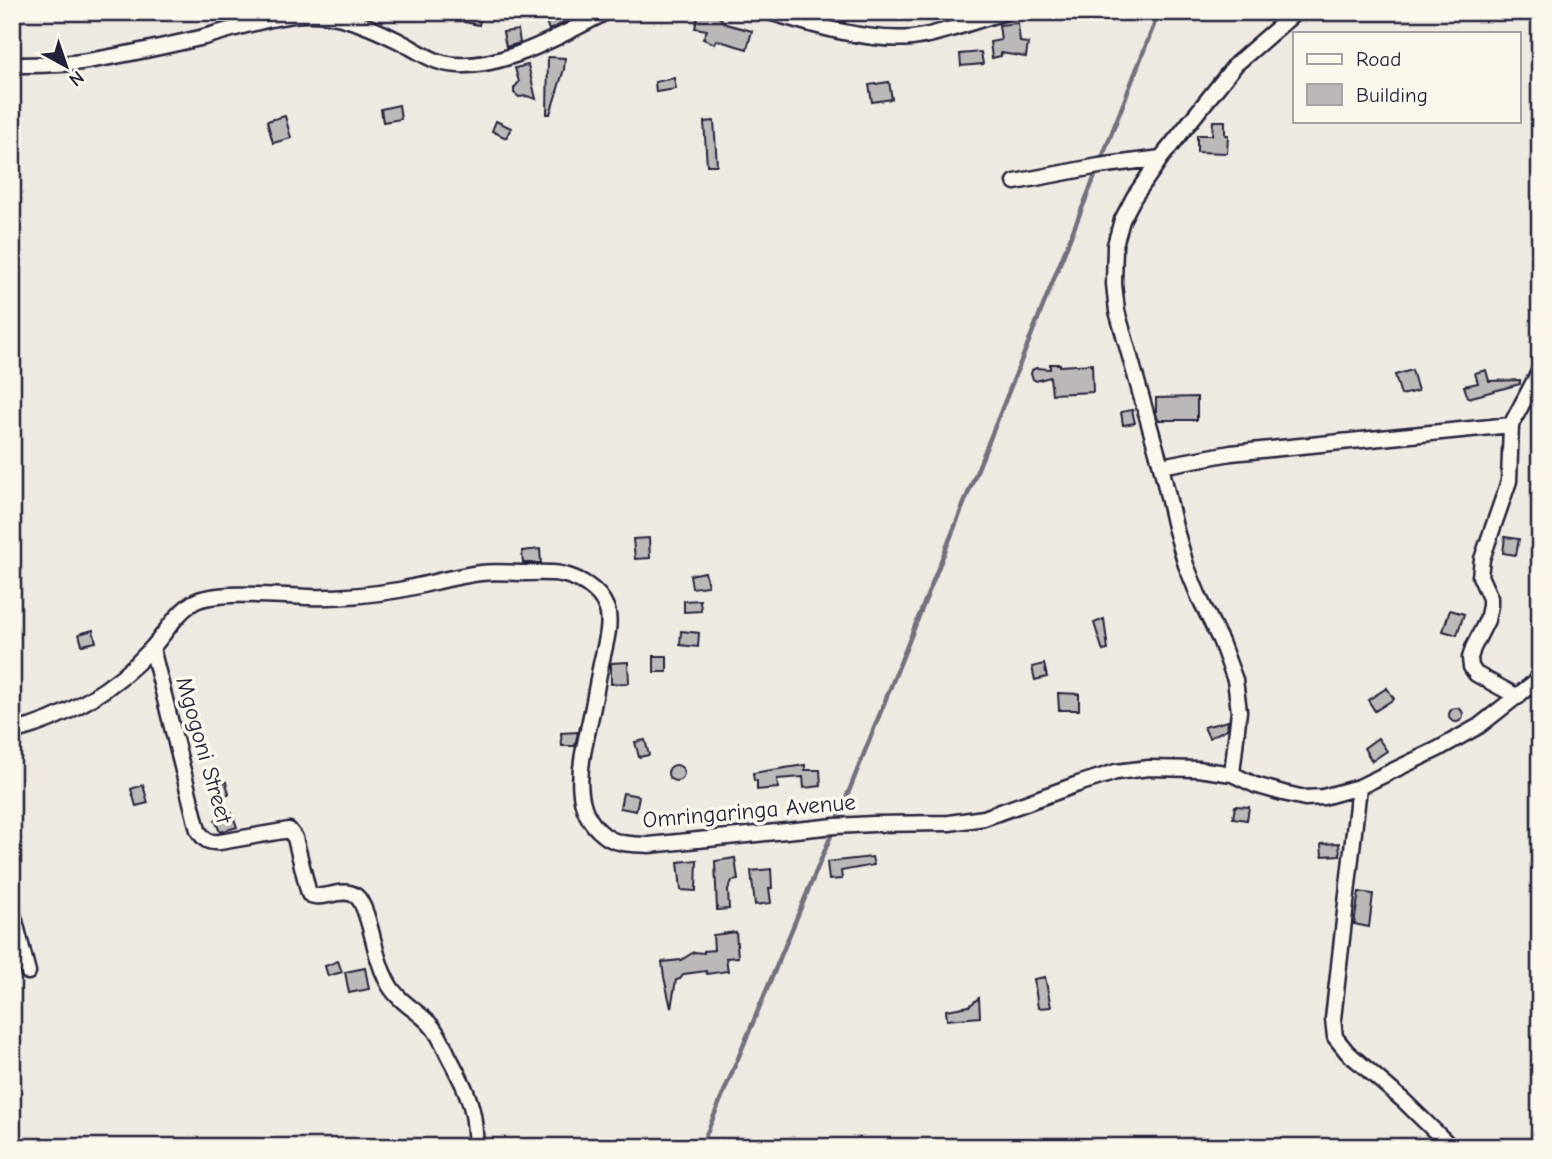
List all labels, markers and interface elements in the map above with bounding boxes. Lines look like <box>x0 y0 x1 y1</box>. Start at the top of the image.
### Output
north arrow <box>32 32 102 102</box>
legend <box>1293 32 1520 122</box>
text: Road <box>1356 47 1401 71</box>
text: N <box>64 66 88 91</box>
text: Building <box>1356 83 1428 107</box>
street label: Mgogoni Street <box>170 674 238 828</box>
street label: Omringaringa Avenue <box>641 788 857 834</box>

